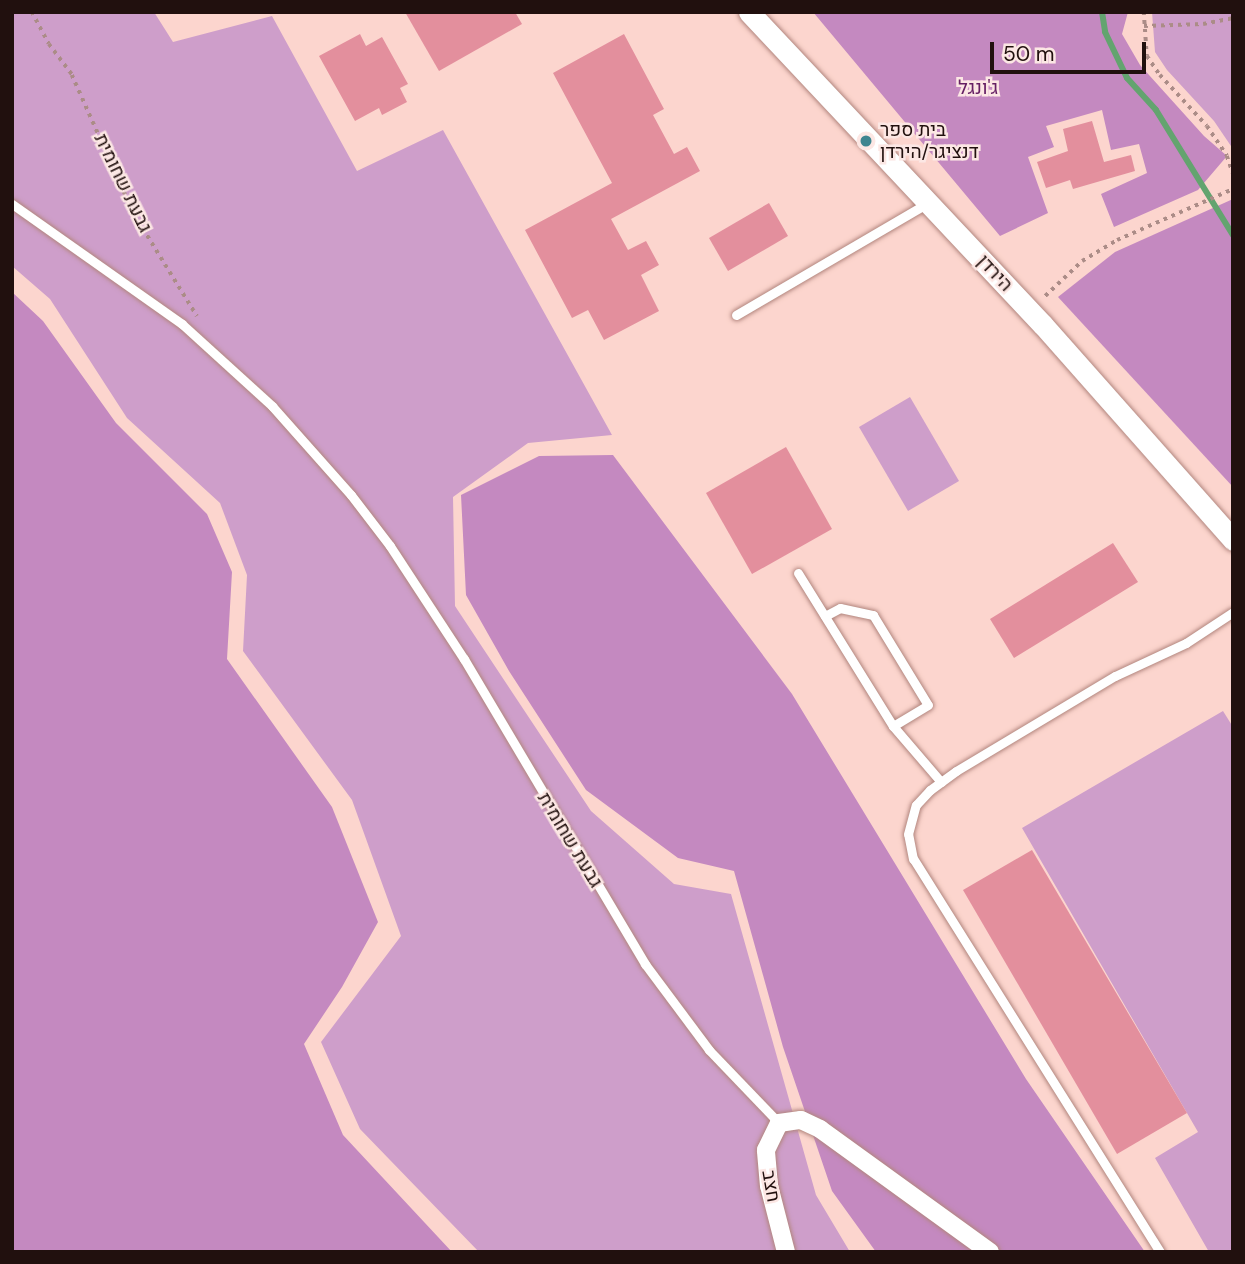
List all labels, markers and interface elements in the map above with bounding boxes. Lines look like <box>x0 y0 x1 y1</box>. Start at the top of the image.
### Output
scale bar <box>993 28 1149 72</box>
text: 50 m <box>1003 40 1054 68</box>
park label: ג'ונגל <box>958 77 998 99</box>
place label: בית ספר דנציגר/הירדן <box>880 119 979 163</box>
street label: גבעת שחומית <box>89 130 157 236</box>
marker: בית ספר דנציגר/הירדן <box>858 133 874 149</box>
street label: הירדן <box>972 250 1018 296</box>
street label: גבעת שחומית <box>533 788 607 892</box>
street label: חצב <box>757 1168 785 1204</box>

